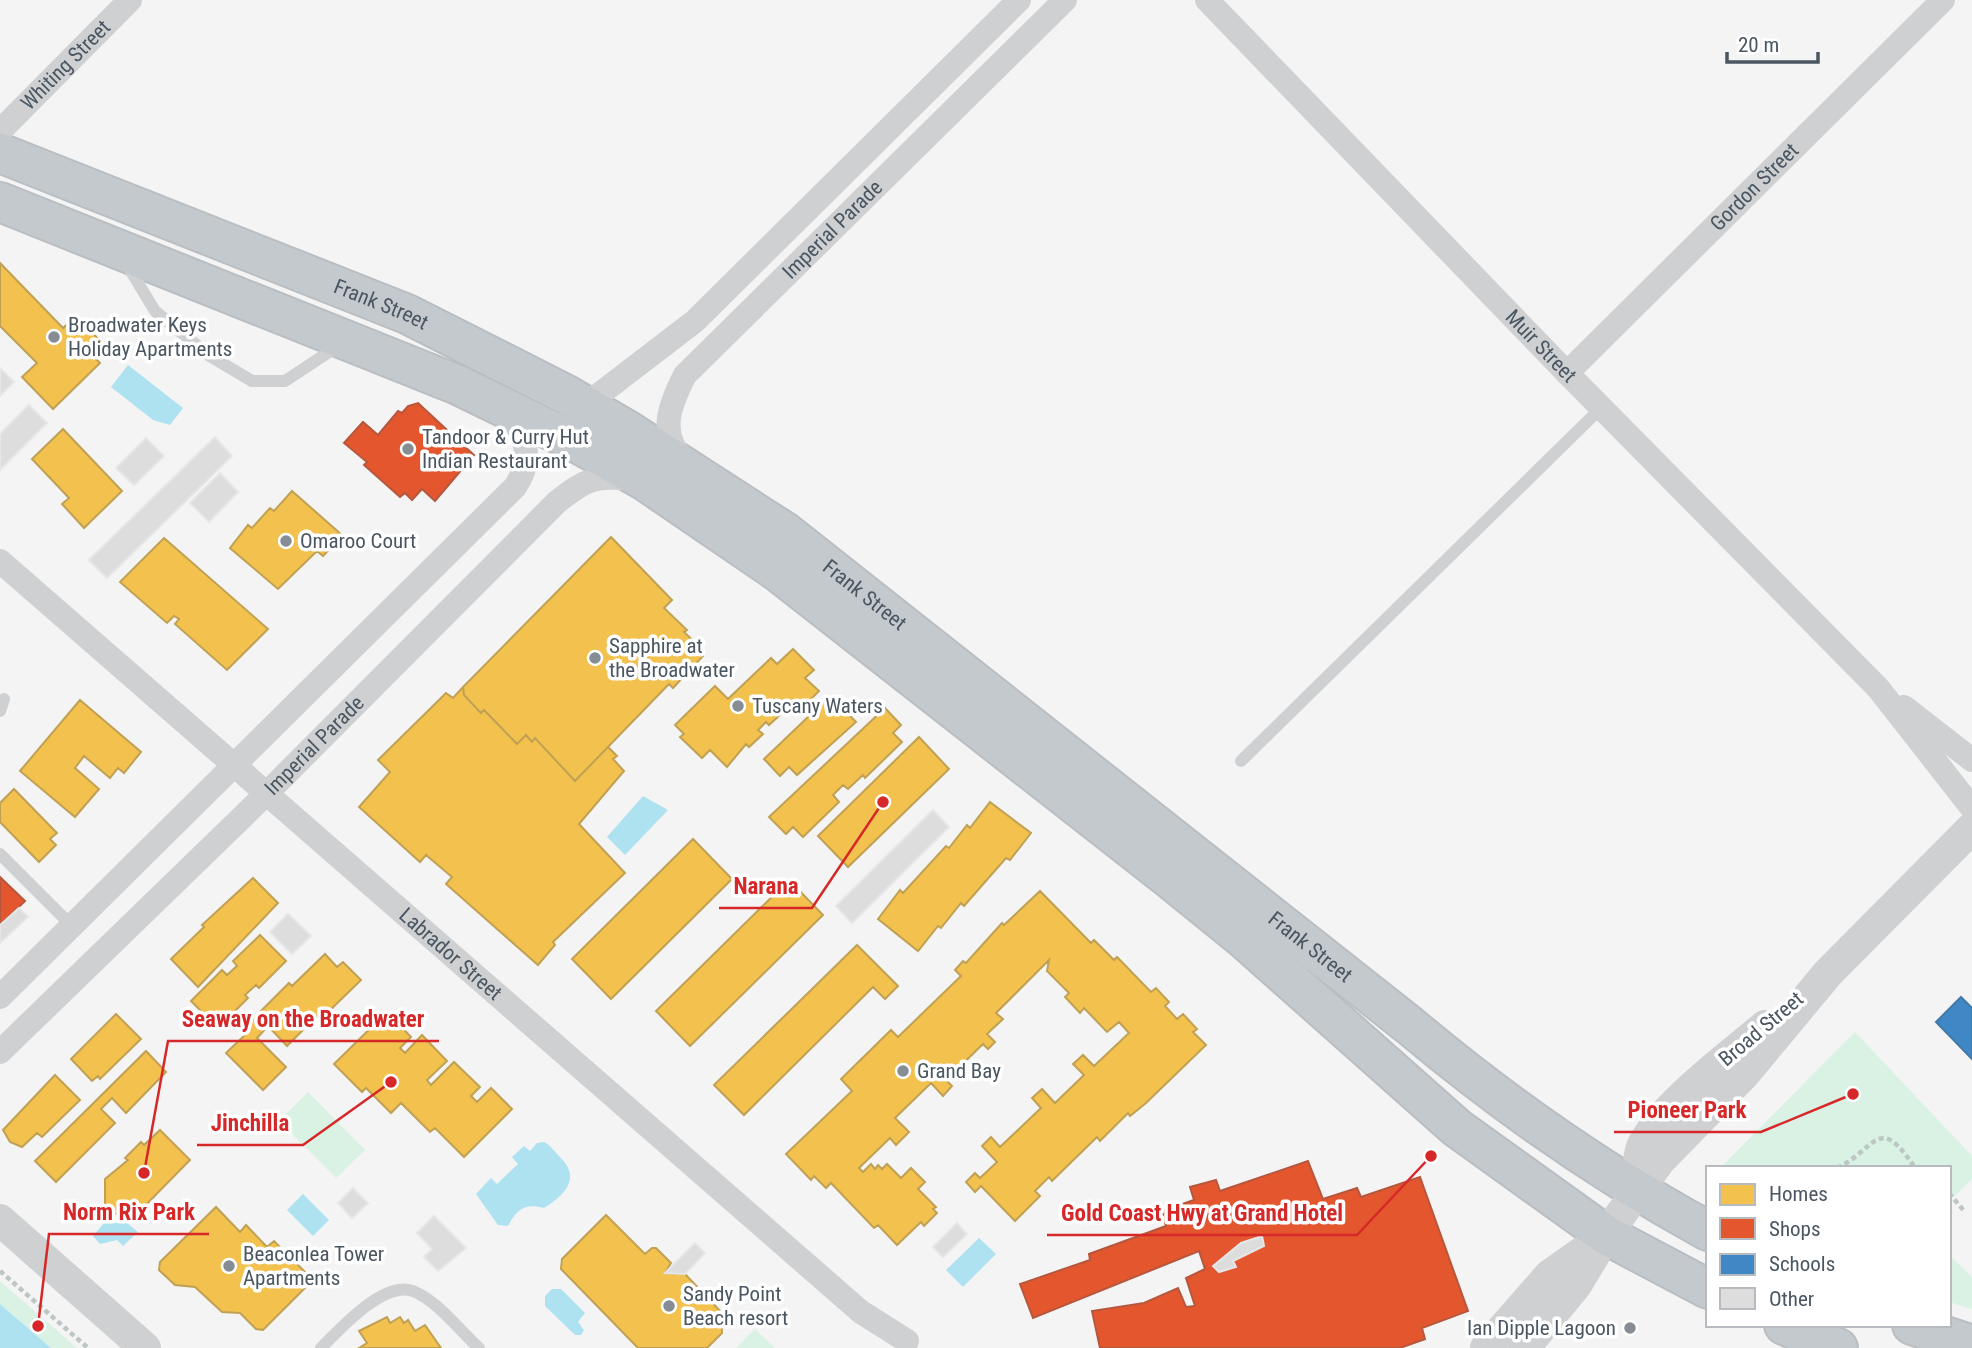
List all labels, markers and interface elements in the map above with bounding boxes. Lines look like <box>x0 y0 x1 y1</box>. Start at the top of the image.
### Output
street label: Whiting Street <box>16 15 115 115</box>
scale bar <box>1727 21 1818 65</box>
text: 20 m <box>1738 33 1779 57</box>
street label: Gordon Street <box>1705 138 1803 236</box>
street label: Imperial Parade <box>778 175 887 284</box>
street label: Frank Street <box>331 274 432 335</box>
street label: Muir Street <box>1501 305 1581 387</box>
place label: Broadwater Keys Holiday Apartments <box>68 313 232 361</box>
marker: Broadwater Keys Holiday Apartments <box>46 329 62 345</box>
place label: Tandoor & Curry Hut Indian Restaurant <box>422 425 589 473</box>
marker: Tandoor & Curry Hut Indian Restaurant <box>400 441 416 457</box>
place label: Omaroo Court <box>300 529 416 553</box>
marker: Omaroo Court <box>278 533 294 549</box>
street label: Frank Street <box>818 555 911 635</box>
place label: Sapphire at the Broadwater <box>609 634 735 682</box>
marker: Sapphire at the Broadwater <box>587 650 603 666</box>
street label: Imperial Parade <box>260 691 369 800</box>
place label: Tuscany Waters <box>752 694 883 718</box>
marker: Tuscany Waters <box>730 698 746 714</box>
callout: Narana <box>719 864 812 908</box>
text: Narana <box>733 873 799 900</box>
street label: Labrador Street <box>395 903 507 1005</box>
street label: Frank Street <box>1264 907 1357 987</box>
street label: Broad Street <box>1714 987 1808 1071</box>
callout: Seaway on the Broadwater <box>168 997 439 1041</box>
text: Seaway on the Broadwater <box>182 1006 425 1033</box>
place label: Grand Bay <box>917 1059 1001 1083</box>
marker: Grand Bay <box>895 1063 911 1079</box>
callout: Pioneer Park <box>1614 1088 1761 1132</box>
text: Pioneer Park <box>1628 1097 1747 1124</box>
callout: Jinchilla <box>197 1101 303 1145</box>
text: Jinchilla <box>211 1110 289 1137</box>
legend <box>1706 1166 1951 1327</box>
text: Homes <box>1769 1182 1828 1206</box>
callout: Norm Rix Park <box>49 1190 209 1234</box>
callout: Gold Coast Hwy at Grand Hotel <box>1047 1191 1357 1235</box>
text: Norm Rix Park <box>63 1199 196 1226</box>
text: Gold Coast Hwy at Grand Hotel <box>1061 1200 1343 1227</box>
text: Shops <box>1769 1217 1821 1241</box>
place label: Beaconlea Tower Apartments <box>243 1242 384 1290</box>
text: Schools <box>1769 1252 1835 1276</box>
marker: Beaconlea Tower Apartments <box>221 1258 237 1274</box>
place label: Sandy Point Beach resort <box>683 1282 788 1330</box>
text: Other <box>1769 1287 1814 1311</box>
marker: Sandy Point Beach resort <box>661 1298 677 1314</box>
place label: Ian Dipple Lagoon <box>1467 1316 1616 1340</box>
marker: Ian Dipple Lagoon <box>1622 1320 1638 1336</box>

